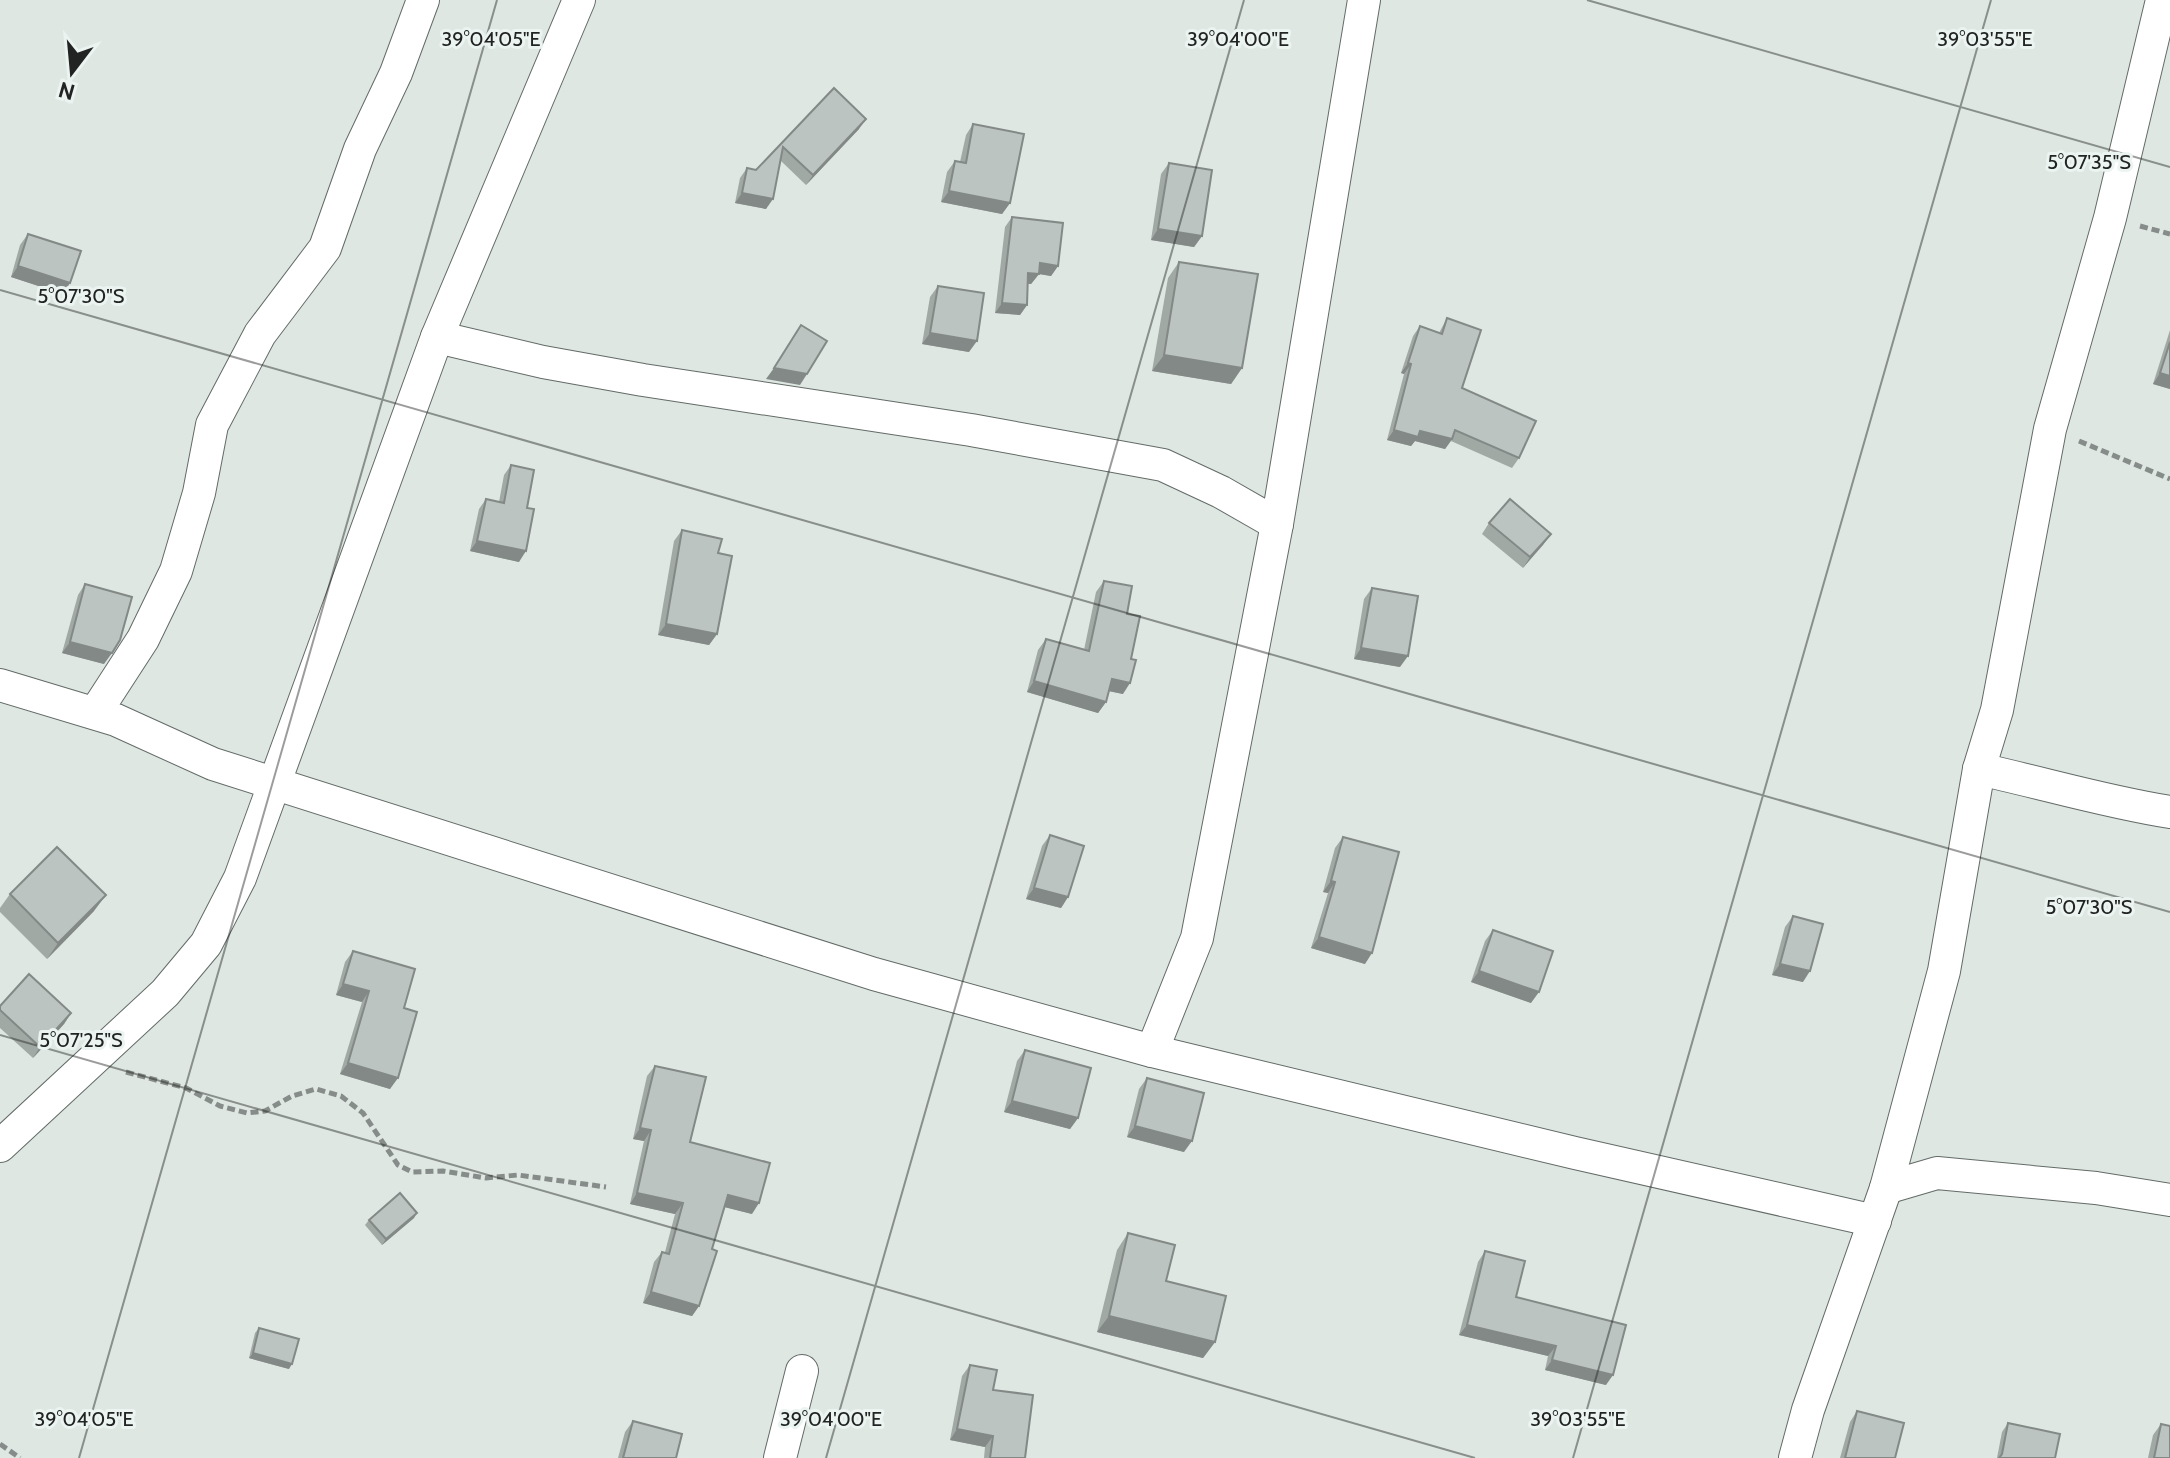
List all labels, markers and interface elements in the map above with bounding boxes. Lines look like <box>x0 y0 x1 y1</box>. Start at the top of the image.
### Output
text: 39°04'05"E <box>441 27 541 51</box>
text: 39°04'00"E <box>1187 27 1289 51</box>
text: 39°03'55"E <box>1937 27 2033 51</box>
north arrow <box>32 32 112 112</box>
text: N <box>55 76 78 106</box>
text: 5°07'35"S <box>2047 150 2131 174</box>
text: 5°07'30"S <box>38 284 125 308</box>
text: 5°07'30"S <box>2046 895 2133 919</box>
text: 5°07'25"S <box>39 1028 123 1052</box>
text: 39°04'05"E <box>34 1407 134 1431</box>
text: 39°04'00"E <box>780 1407 882 1431</box>
text: 39°03'55"E <box>1530 1407 1626 1431</box>

